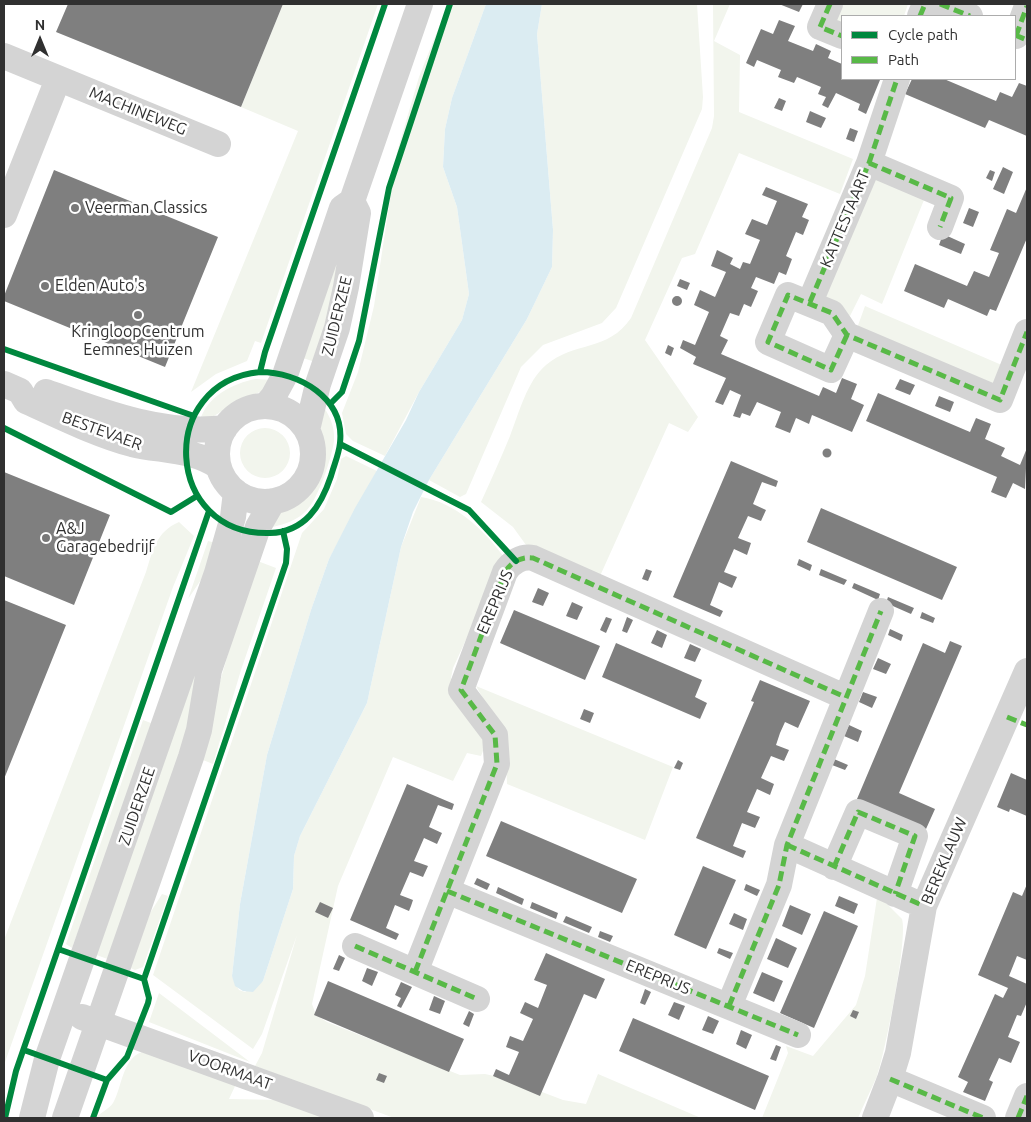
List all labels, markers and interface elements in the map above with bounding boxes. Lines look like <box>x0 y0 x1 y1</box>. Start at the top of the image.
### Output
north arrow <box>15 15 65 65</box>
legend <box>841 15 1016 80</box>
text: N <box>35 17 45 33</box>
text: Cycle path <box>888 26 958 43</box>
text: Path <box>888 51 919 68</box>
street label: MACHINEWEG <box>86 83 190 139</box>
street label: KATTESTAART <box>816 168 874 270</box>
place label: Veerman Classics <box>85 198 208 218</box>
marker: Veerman Classics <box>69 202 81 214</box>
street label: ZUIDERZEE <box>318 274 356 358</box>
place label: Elden Auto's <box>55 276 145 296</box>
marker: Elden Auto's <box>39 280 51 292</box>
marker: KringloopCentrum Eemnes Huizen <box>132 309 144 321</box>
place label: KringloopCentrum Eemnes Huizen <box>71 322 205 360</box>
street label: BESTEVAER <box>59 408 145 454</box>
place label: A&J Garagebedrijf <box>56 519 155 557</box>
marker: A&J Garagebedrijf <box>40 532 52 544</box>
street label: EREPRIJS <box>473 567 517 637</box>
street label: ZUIDERZEE <box>115 764 159 848</box>
street label: BEREKLAUW <box>917 815 971 907</box>
street label: EREPRIJS <box>623 955 693 999</box>
street label: VOORMAAT <box>185 1046 275 1094</box>

